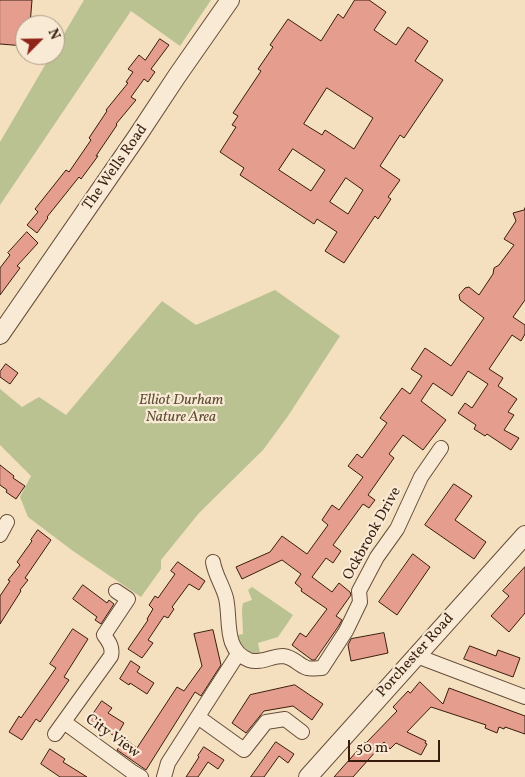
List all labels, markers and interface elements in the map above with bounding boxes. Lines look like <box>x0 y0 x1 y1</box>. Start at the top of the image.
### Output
north arrow <box>15 15 65 65</box>
text: N <box>43 26 64 43</box>
street label: The Wells Road <box>80 122 152 214</box>
park label: Elliot Durham Nature Area <box>139 392 223 427</box>
street label: Ockbrook Drive <box>340 484 406 584</box>
street label: Porchester Road <box>374 610 458 702</box>
street label: City View <box>81 711 143 763</box>
scale bar <box>350 730 442 762</box>
text: 50 m <box>356 738 388 759</box>

